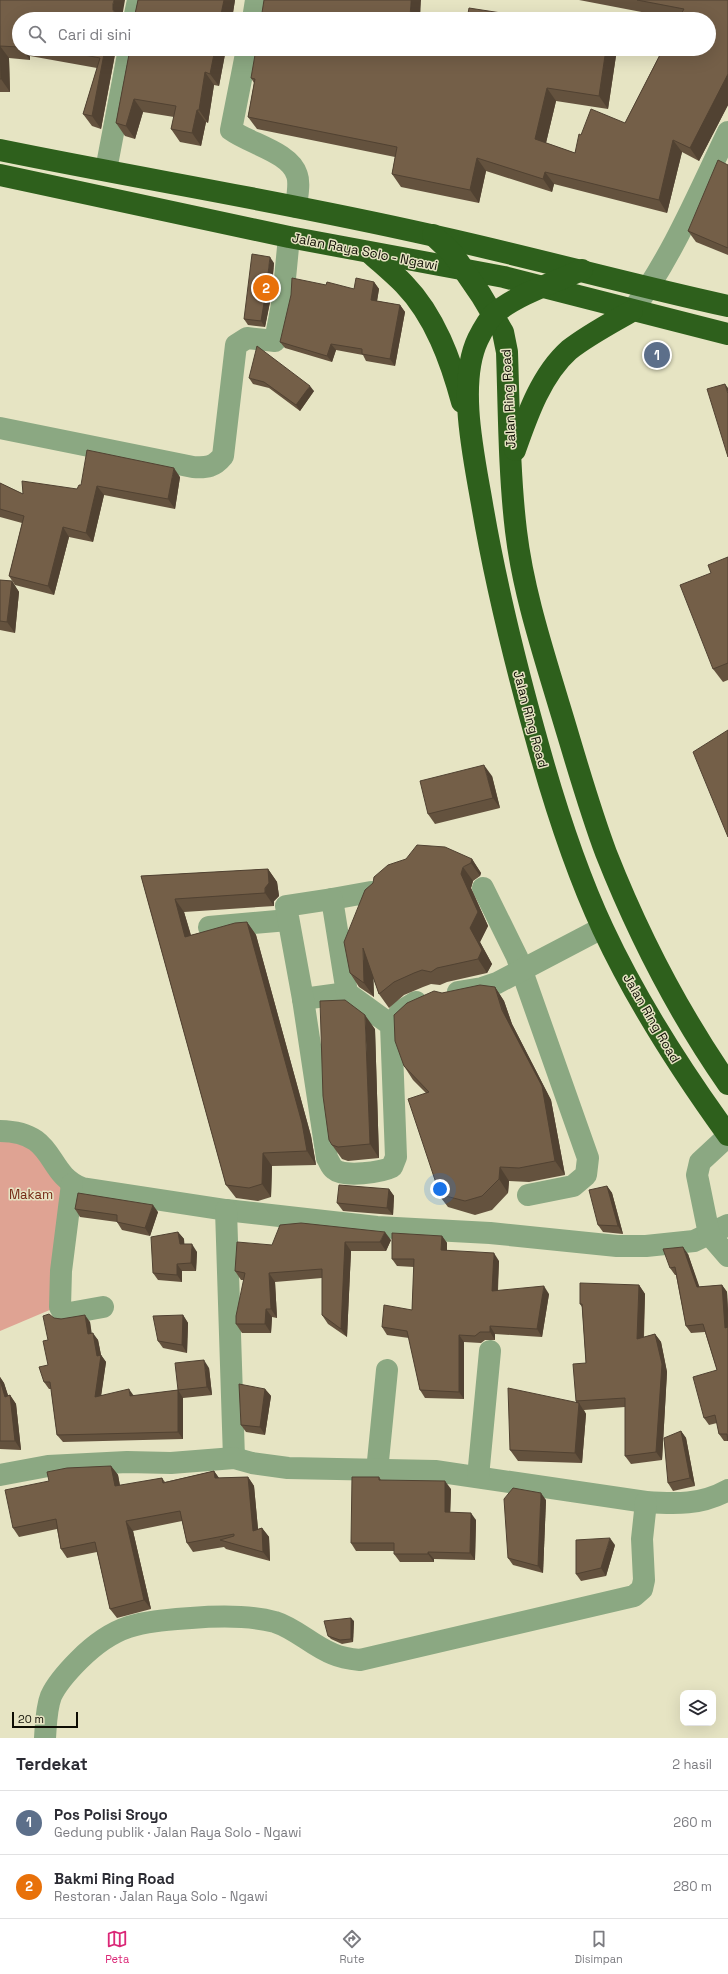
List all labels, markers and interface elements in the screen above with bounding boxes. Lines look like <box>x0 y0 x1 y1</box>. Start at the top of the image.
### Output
search box <box>12 12 716 56</box>
icon: search <box>26 23 48 45</box>
text: Cari di sini <box>58 25 131 44</box>
street label: Jalan Raya Solo - Ngawi <box>291 229 439 274</box>
pin: 2 <box>253 273 279 303</box>
pin: 1 <box>644 340 670 370</box>
street label: Jalan Ring Road <box>497 349 520 449</box>
street label: Jalan Ring Road <box>509 669 552 770</box>
street label: Jalan Ring Road <box>619 971 684 1066</box>
your location <box>430 1179 450 1199</box>
park label: Makam <box>9 1186 53 1203</box>
map controls <box>680 1690 716 1726</box>
button: layers <box>680 1690 716 1726</box>
scale bar <box>12 1710 78 1729</box>
text: 20 m <box>18 1712 44 1726</box>
text: Terdekat <box>16 1753 88 1775</box>
text: 2 hasil <box>672 1756 712 1773</box>
text: Pos Polisi Sroyo <box>54 1805 168 1824</box>
text: 1 <box>26 1814 32 1831</box>
text: 260 m <box>673 1814 712 1831</box>
text: Gedung publik · Jalan Raya Solo - Ngawi <box>54 1824 302 1841</box>
text: Bakmi Ring Road <box>54 1869 175 1888</box>
text: 2 <box>25 1878 33 1895</box>
text: 280 m <box>673 1878 712 1895</box>
text: Restoran · Jalan Raya Solo - Ngawi <box>54 1888 268 1905</box>
tab: Peta <box>105 1928 129 1966</box>
tab: Rute <box>339 1928 365 1966</box>
tab: Disimpan <box>575 1928 623 1966</box>

